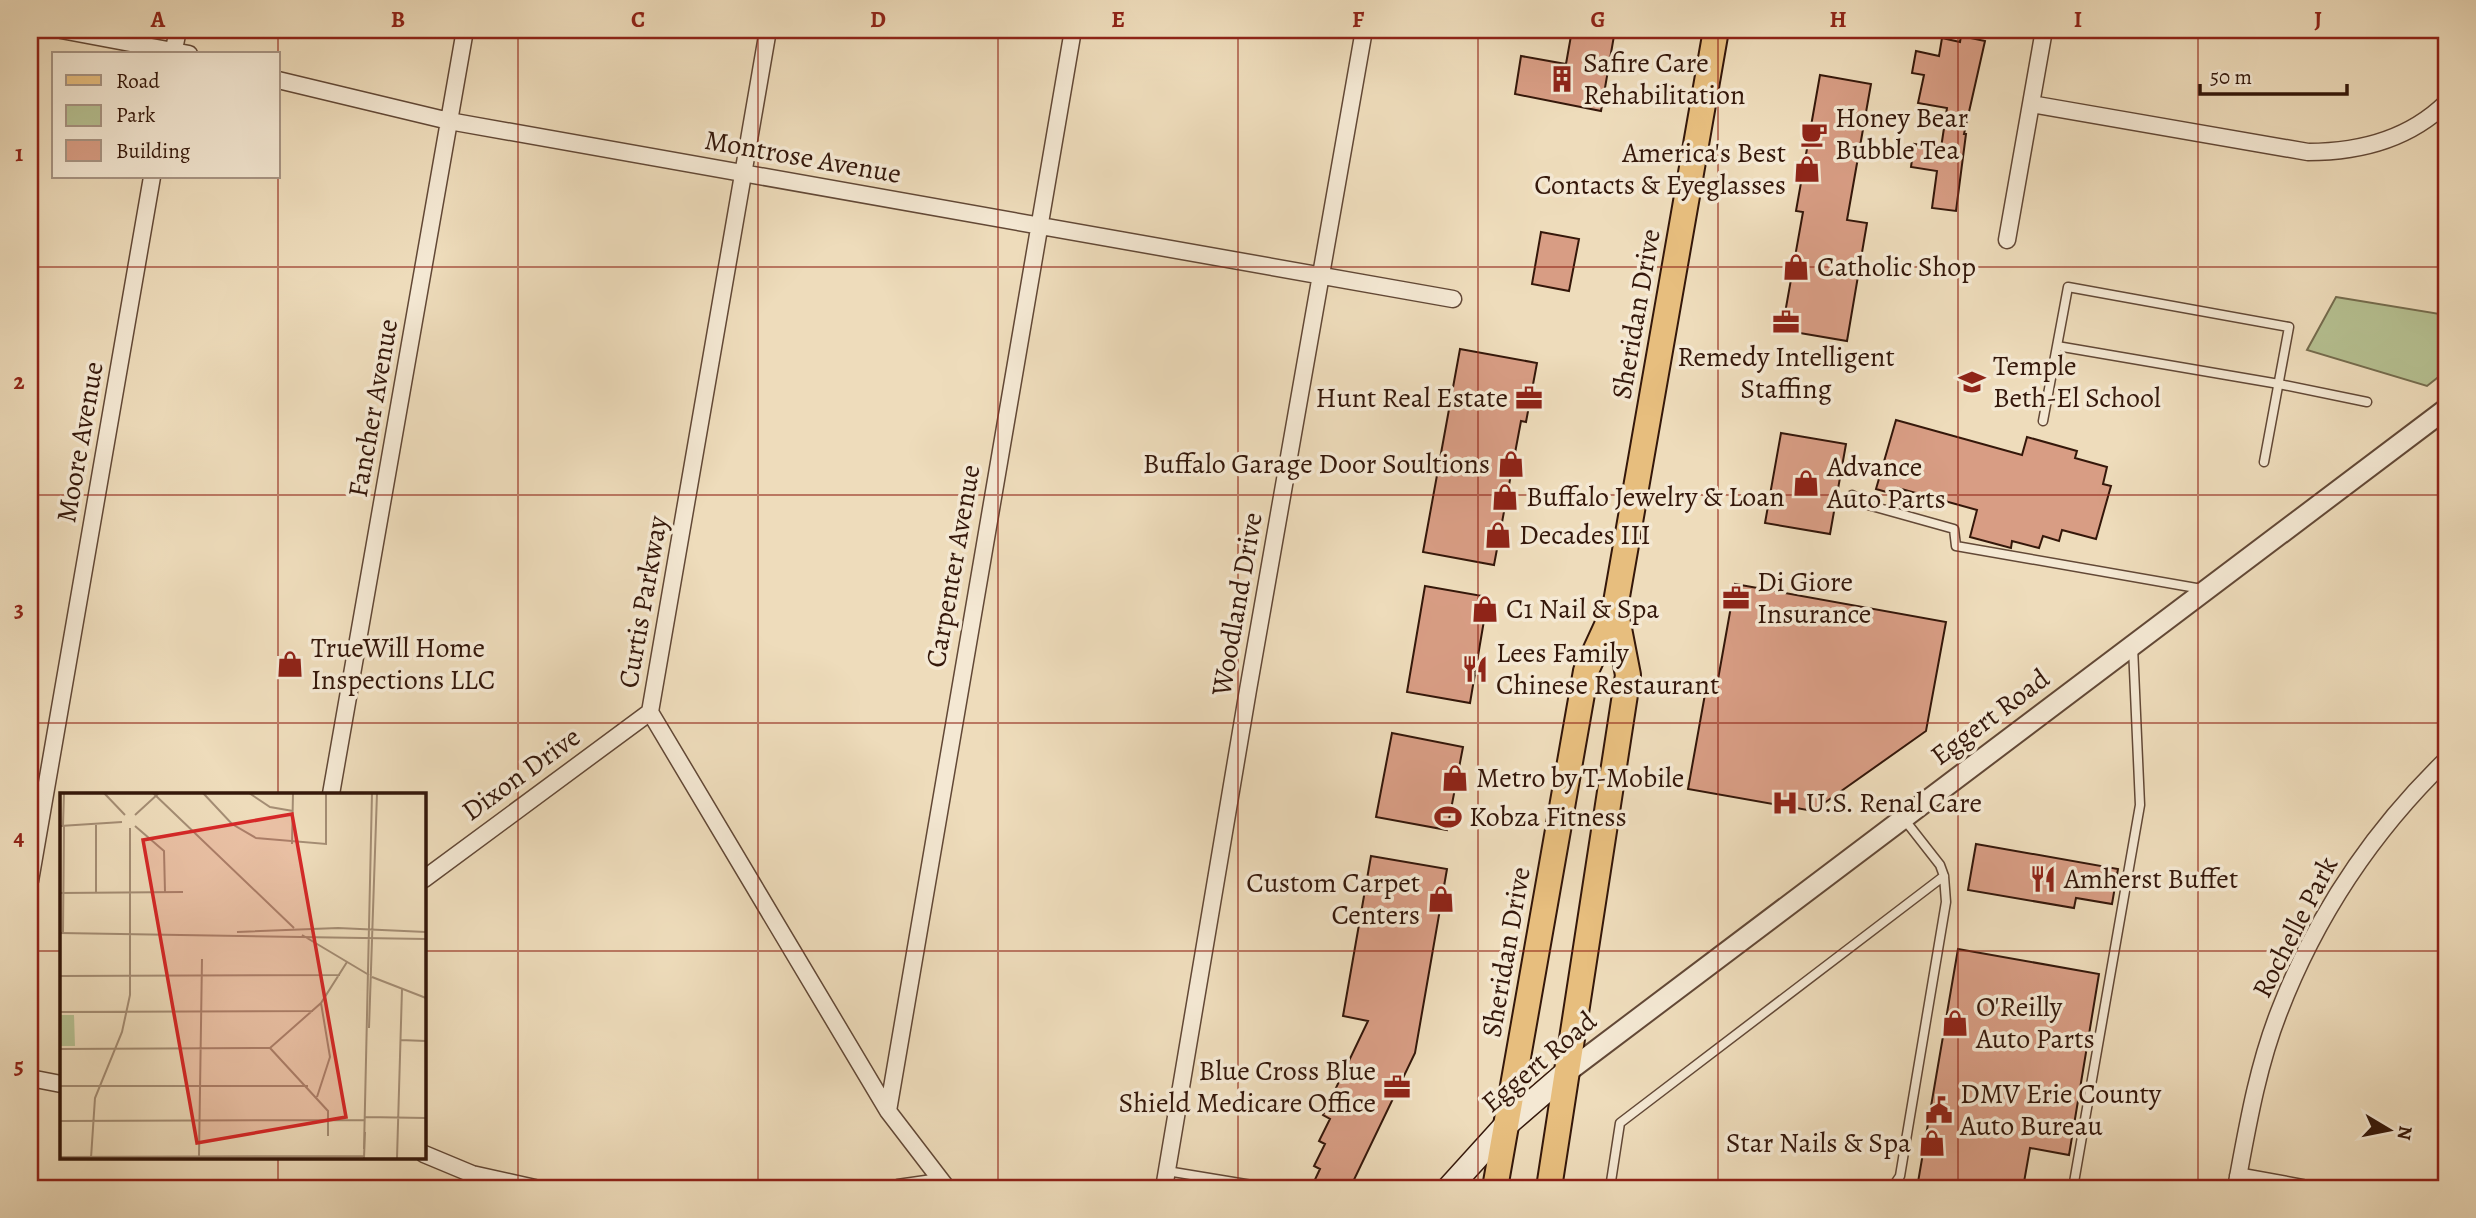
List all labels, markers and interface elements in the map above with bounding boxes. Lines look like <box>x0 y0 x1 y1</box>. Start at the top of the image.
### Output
text: A <box>150 4 166 35</box>
text: B <box>391 4 405 35</box>
text: C <box>631 4 645 35</box>
text: D <box>870 4 886 35</box>
text: E <box>1111 4 1125 35</box>
text: F <box>1352 4 1365 35</box>
text: G <box>1590 4 1606 35</box>
text: H <box>1829 4 1847 35</box>
text: I <box>2074 4 2082 35</box>
text: J <box>2314 4 2322 35</box>
place label: Safire Care Rehabilitation <box>1583 44 1745 114</box>
legend <box>52 52 280 178</box>
scale bar <box>2200 52 2346 96</box>
text: 50 m <box>2210 63 2252 91</box>
building icon: Safire Care Rehabilitation <box>1547 64 1577 94</box>
text: Road <box>116 67 160 95</box>
place label: Honey Bear Bubble Tea <box>1835 99 1968 169</box>
text: Park <box>116 101 156 129</box>
cafe icon: Honey Bear Bubble Tea <box>1799 119 1829 149</box>
street label: Montrose Avenue <box>702 121 904 193</box>
place label: America's Best Contacts & Eyeglasses <box>1534 134 1786 204</box>
text: Building <box>116 137 191 165</box>
text: 1 <box>15 138 23 169</box>
shop icon: America's Best Contacts & Eyeglasses <box>1792 154 1822 184</box>
street label: Sheridan Drive <box>1602 226 1670 402</box>
place label: Catholic Shop <box>1817 248 1976 286</box>
shop icon: Catholic Shop <box>1781 252 1811 282</box>
office icon: Remedy Intelligent Staffing <box>1771 307 1801 337</box>
street label: Fancher Avenue <box>339 316 407 500</box>
place label: Remedy Intelligent Staffing <box>1677 338 1895 408</box>
place label: Temple Beth-El School <box>1993 347 2161 417</box>
street label: Moore Avenue <box>47 358 113 526</box>
text: 2 <box>13 366 25 397</box>
school or university icon: Temple Beth-El School <box>1957 367 1987 397</box>
place label: Hunt Real Estate <box>1315 379 1508 417</box>
office icon: Hunt Real Estate <box>1514 383 1544 413</box>
place label: Buffalo Garage Door Soultions <box>1143 445 1490 483</box>
place label: Advance Auto Parts <box>1826 448 1946 518</box>
shop icon: Buffalo Garage Door Soultions <box>1496 449 1526 479</box>
street label: Carpenter Avenue <box>916 462 990 670</box>
shop icon: Advance Auto Parts <box>1791 468 1821 498</box>
place label: Buffalo Jewelry & Loan <box>1526 478 1785 516</box>
shop icon: Buffalo Jewelry & Loan <box>1490 482 1520 512</box>
street label: Woodland Drive <box>1202 509 1272 700</box>
street label: Curtis Parkway <box>609 512 677 691</box>
place label: Decades III <box>1519 516 1651 554</box>
shop icon: Decades III <box>1483 520 1513 550</box>
place label: Di Giore Insurance <box>1757 563 1871 633</box>
office icon: Di Giore Insurance <box>1721 583 1751 613</box>
place label: C1 Nail & Spa <box>1506 590 1659 628</box>
text: 3 <box>14 594 24 625</box>
shop icon: C1 Nail & Spa <box>1470 594 1500 624</box>
place label: TrueWill Home Inspections LLC <box>311 629 495 699</box>
place label: Lees Family Chinese Restaurant <box>1496 634 1719 704</box>
shop icon: TrueWill Home Inspections LLC <box>275 649 305 679</box>
restaurant icon: Lees Family Chinese Restaurant <box>1460 654 1490 684</box>
street label: Eggert Road <box>1923 659 2058 774</box>
street label: Dixon Drive <box>454 718 588 830</box>
place label: Metro by T-Mobile <box>1476 759 1684 797</box>
shop icon: Metro by T-Mobile <box>1440 763 1470 793</box>
place label: U.S. Renal Care <box>1806 784 1982 822</box>
hospital icon: U.S. Renal Care <box>1770 788 1800 818</box>
inset map <box>60 793 425 1158</box>
place label: Kobza Fitness <box>1469 798 1627 836</box>
sports icon: Kobza Fitness <box>1433 802 1463 832</box>
text: 4 <box>14 822 25 853</box>
street label: Rochelle Park <box>2243 850 2347 1004</box>
place label: Amherst Buffet <box>2063 860 2238 898</box>
place label: Custom Carpet Centers <box>1246 864 1420 934</box>
street label: Sheridan Drive <box>1472 864 1540 1040</box>
restaurant icon: Amherst Buffet <box>2028 864 2058 894</box>
shop icon: Custom Carpet Centers <box>1426 884 1456 914</box>
place label: O'Reilly Auto Parts <box>1975 988 2095 1058</box>
street label: Eggert Road <box>1473 1002 1606 1121</box>
shop icon: O'Reilly Auto Parts <box>1940 1008 1970 1038</box>
text: 5 <box>14 1050 24 1081</box>
place label: Blue Cross Blue Shield Medicare Office <box>1119 1052 1376 1122</box>
office icon: Blue Cross Blue Shield Medicare Office <box>1382 1072 1412 1102</box>
place label: DMV Erie County Auto Bureau <box>1959 1075 2162 1145</box>
public building icon: DMV Erie County Auto Bureau <box>1924 1095 1954 1125</box>
north arrow <box>2354 1096 2424 1166</box>
place label: Star Nails & Spa <box>1726 1124 1911 1162</box>
text: N <box>2391 1124 2419 1142</box>
shop icon: Star Nails & Spa <box>1917 1128 1947 1158</box>

